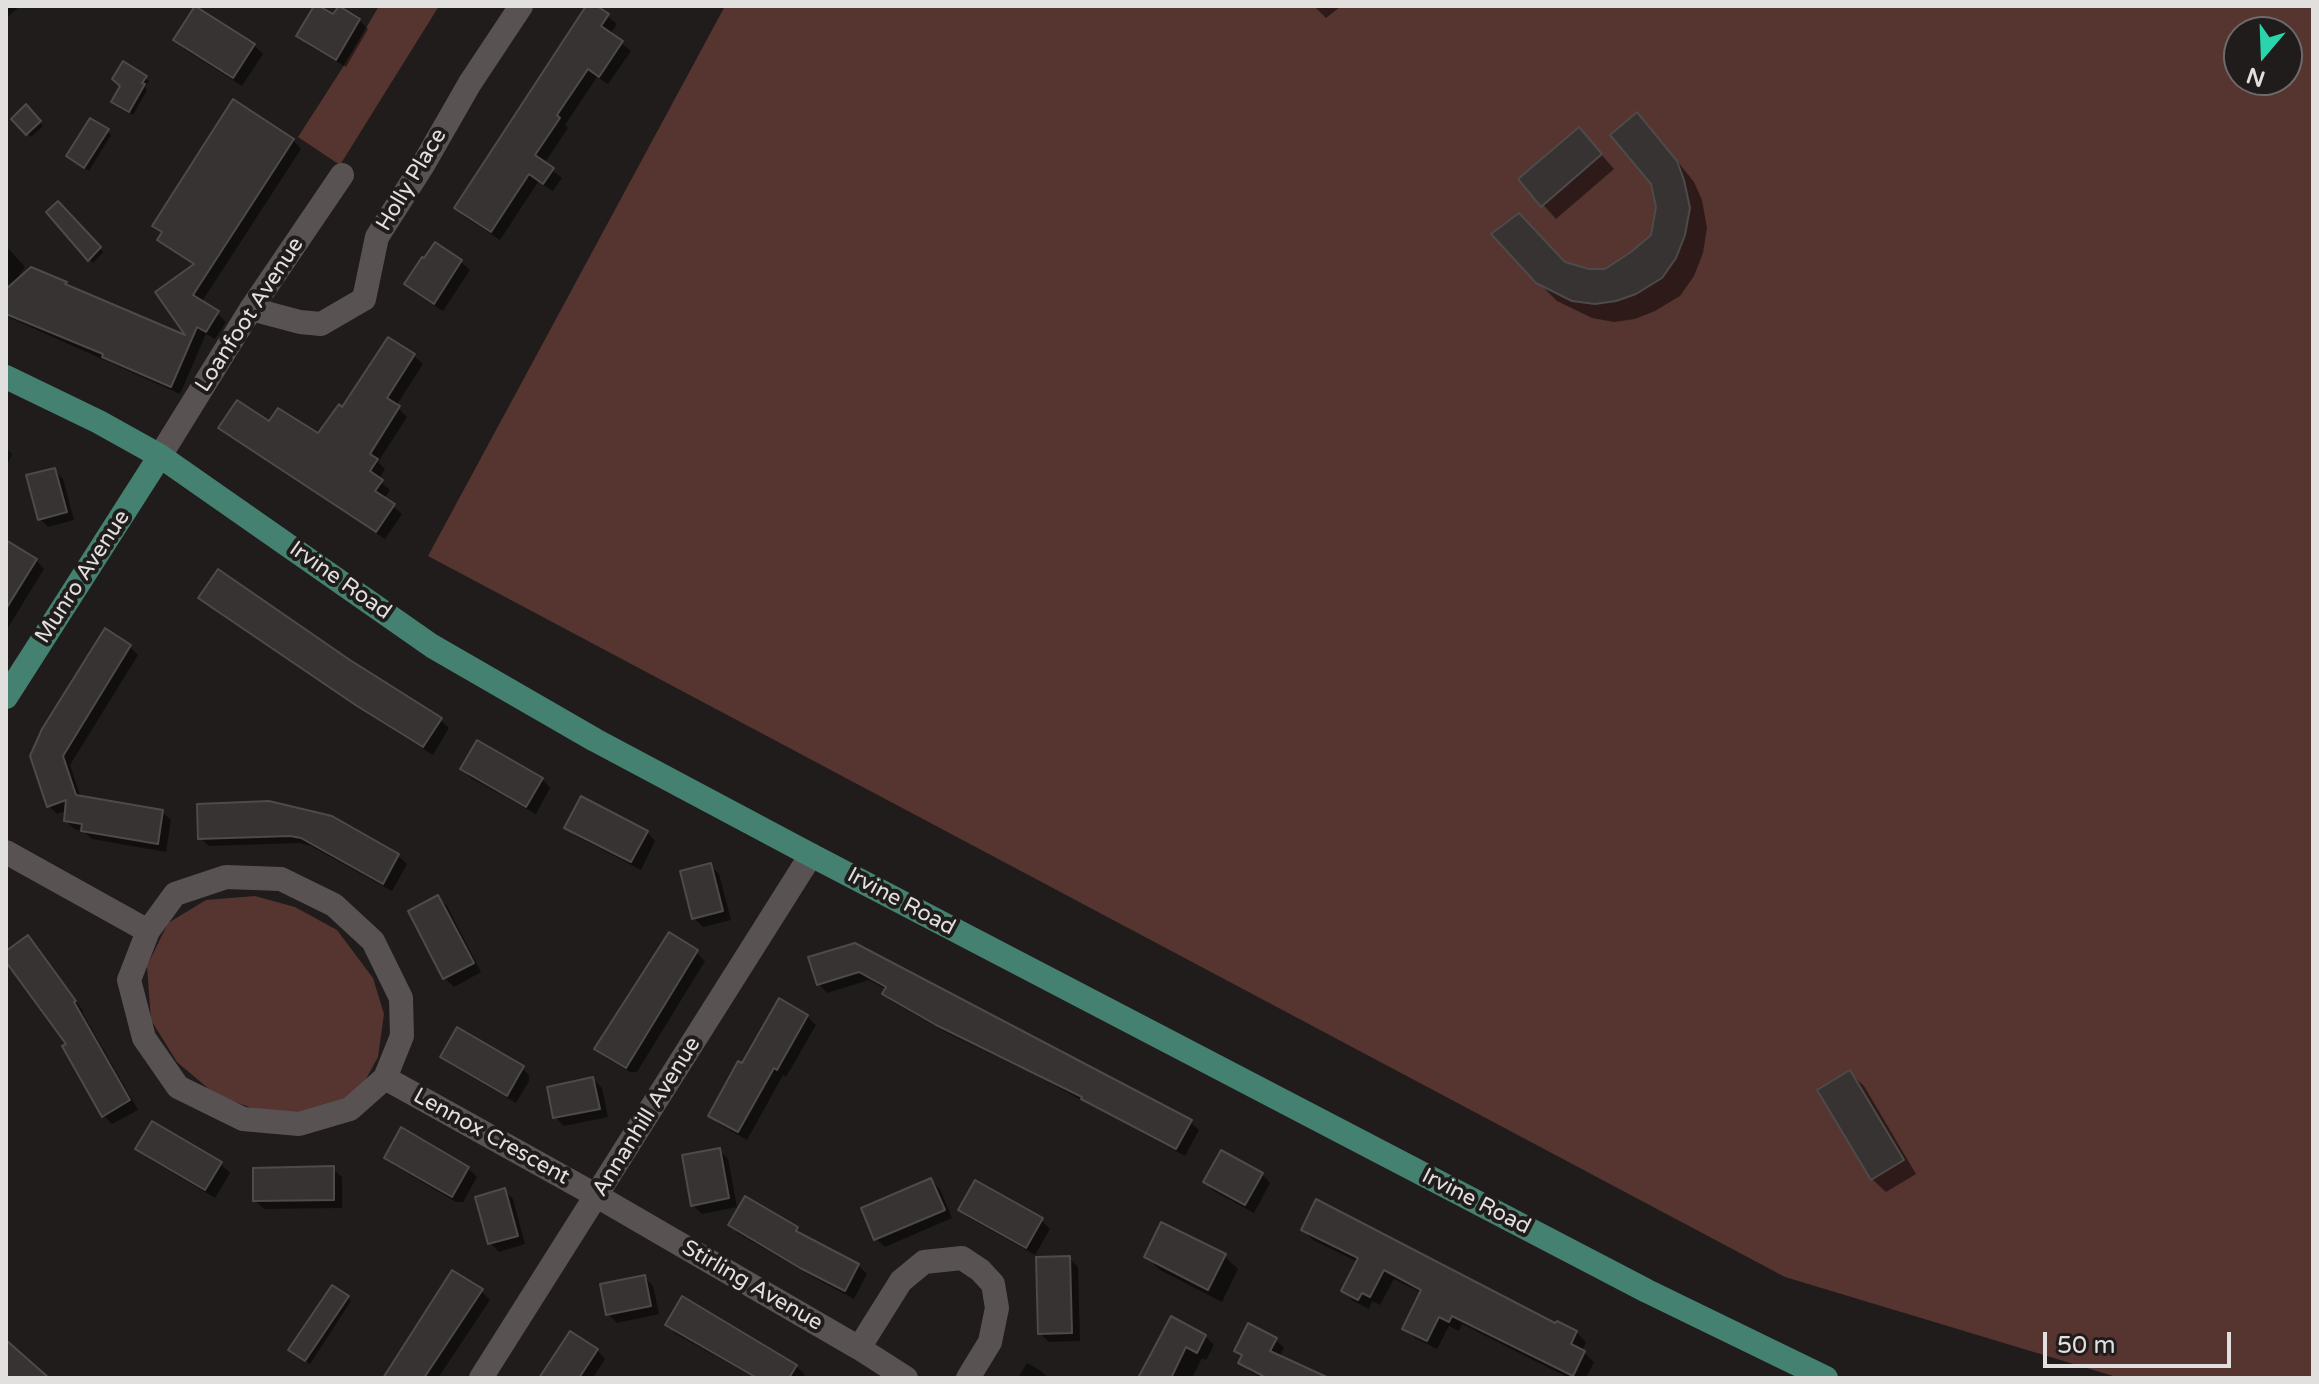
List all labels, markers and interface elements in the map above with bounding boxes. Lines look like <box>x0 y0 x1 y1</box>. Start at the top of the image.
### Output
north arrow <box>2223 16 2303 96</box>
text: N <box>2243 62 2268 92</box>
street label: Holly Place <box>371 124 453 236</box>
street label: Loanfoot Avenue <box>190 233 310 397</box>
street label: Munro Avenue <box>30 505 136 649</box>
street label: Irvine Road <box>284 536 396 626</box>
street label: Irvine Road <box>843 863 959 941</box>
street label: Annanhill Avenue <box>587 1032 707 1202</box>
street label: Lennox Crescent <box>408 1083 574 1191</box>
street label: Irvine Road <box>1417 1163 1535 1241</box>
street label: Stirling Avenue <box>677 1235 827 1337</box>
scale bar <box>2047 1316 2235 1366</box>
text: 50 m <box>2057 1331 2115 1360</box>

